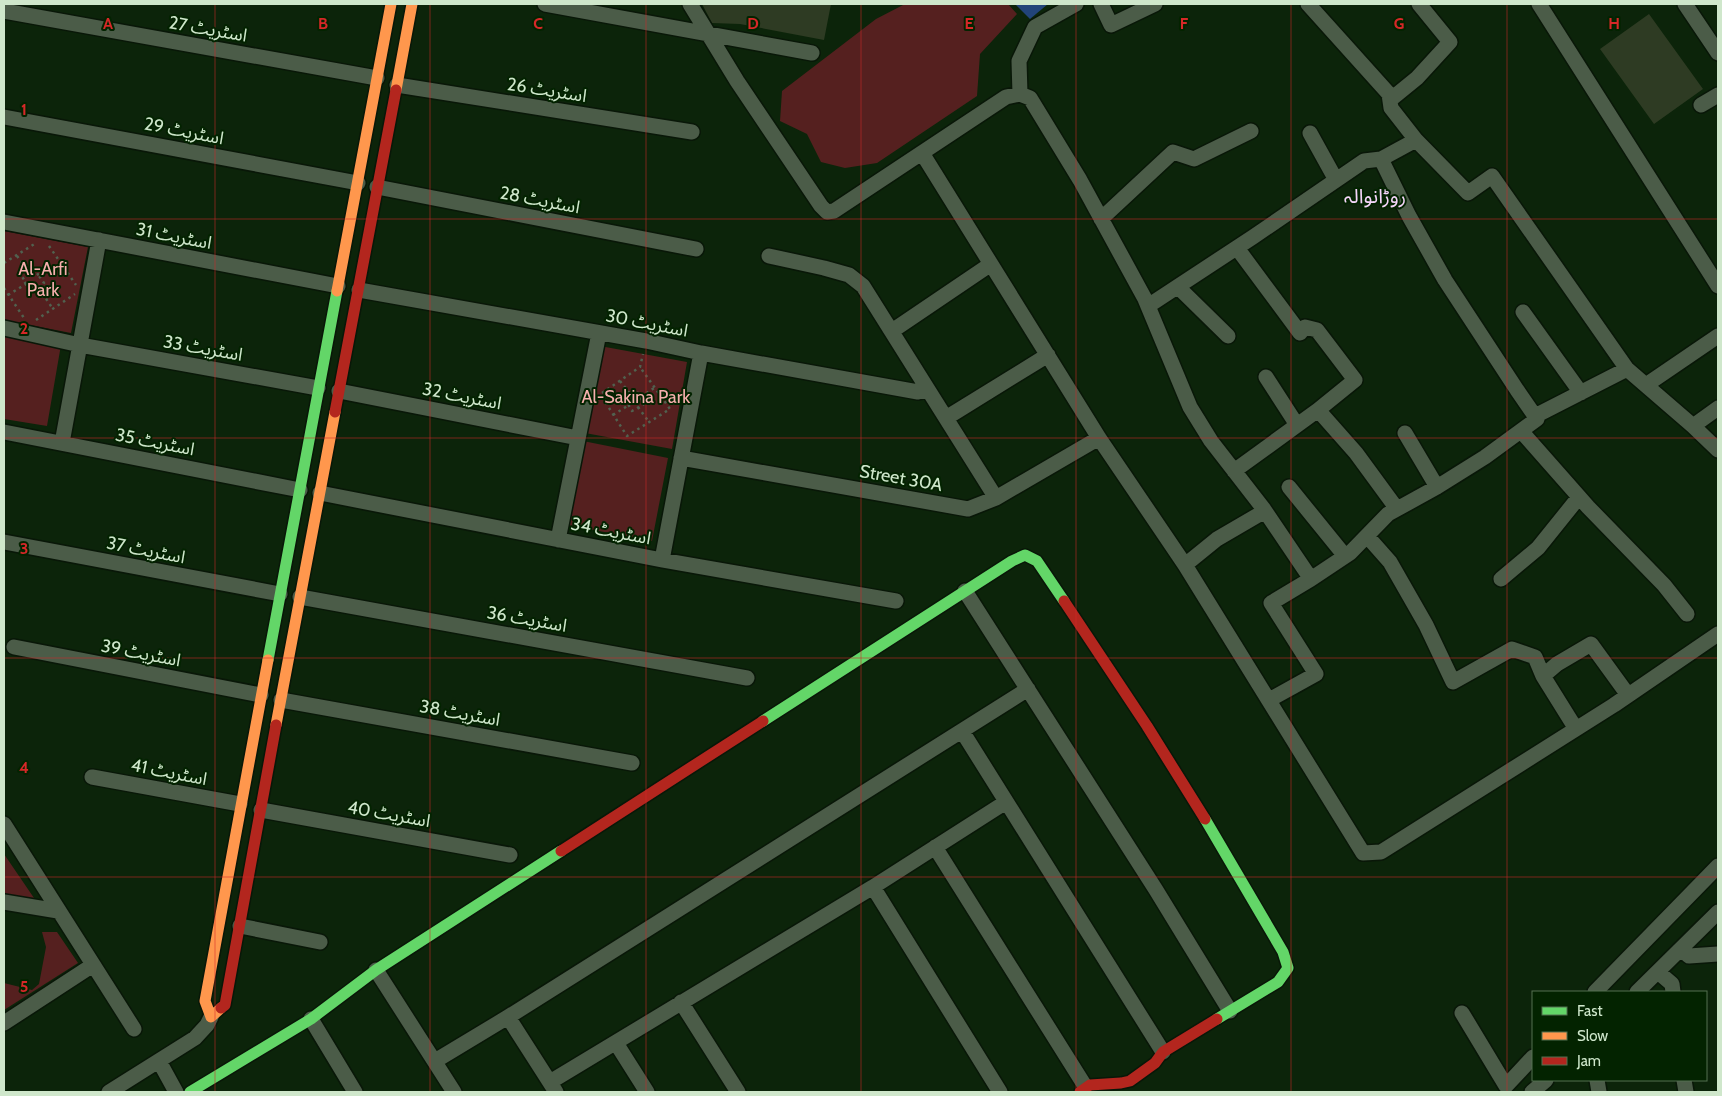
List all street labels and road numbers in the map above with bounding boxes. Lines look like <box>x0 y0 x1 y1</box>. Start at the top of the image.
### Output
street label: اسٹریٹ 27 <box>167 11 249 47</box>
street label: اسٹریٹ 26 <box>506 73 588 107</box>
street label: اسٹریٹ 29 <box>142 113 226 149</box>
street label: اسٹریٹ 28 <box>498 181 582 219</box>
street label: اسٹریٹ 31 <box>134 218 214 254</box>
street label: اسٹریٹ 30 <box>604 304 690 342</box>
street label: اسٹریٹ 33 <box>162 330 244 366</box>
street label: اسٹریٹ 32 <box>421 378 503 414</box>
street label: اسٹریٹ 35 <box>113 424 197 460</box>
street label: Street 30A <box>858 460 944 496</box>
street label: اسٹریٹ 34 <box>569 512 653 550</box>
street label: اسٹریٹ 37 <box>105 532 187 568</box>
street label: اسٹریٹ 36 <box>485 601 569 637</box>
street label: اسٹریٹ 39 <box>99 634 183 672</box>
street label: اسٹریٹ 38 <box>418 695 502 731</box>
street label: اسٹریٹ 41 <box>129 754 209 790</box>
street label: اسٹریٹ 40 <box>346 796 432 832</box>

